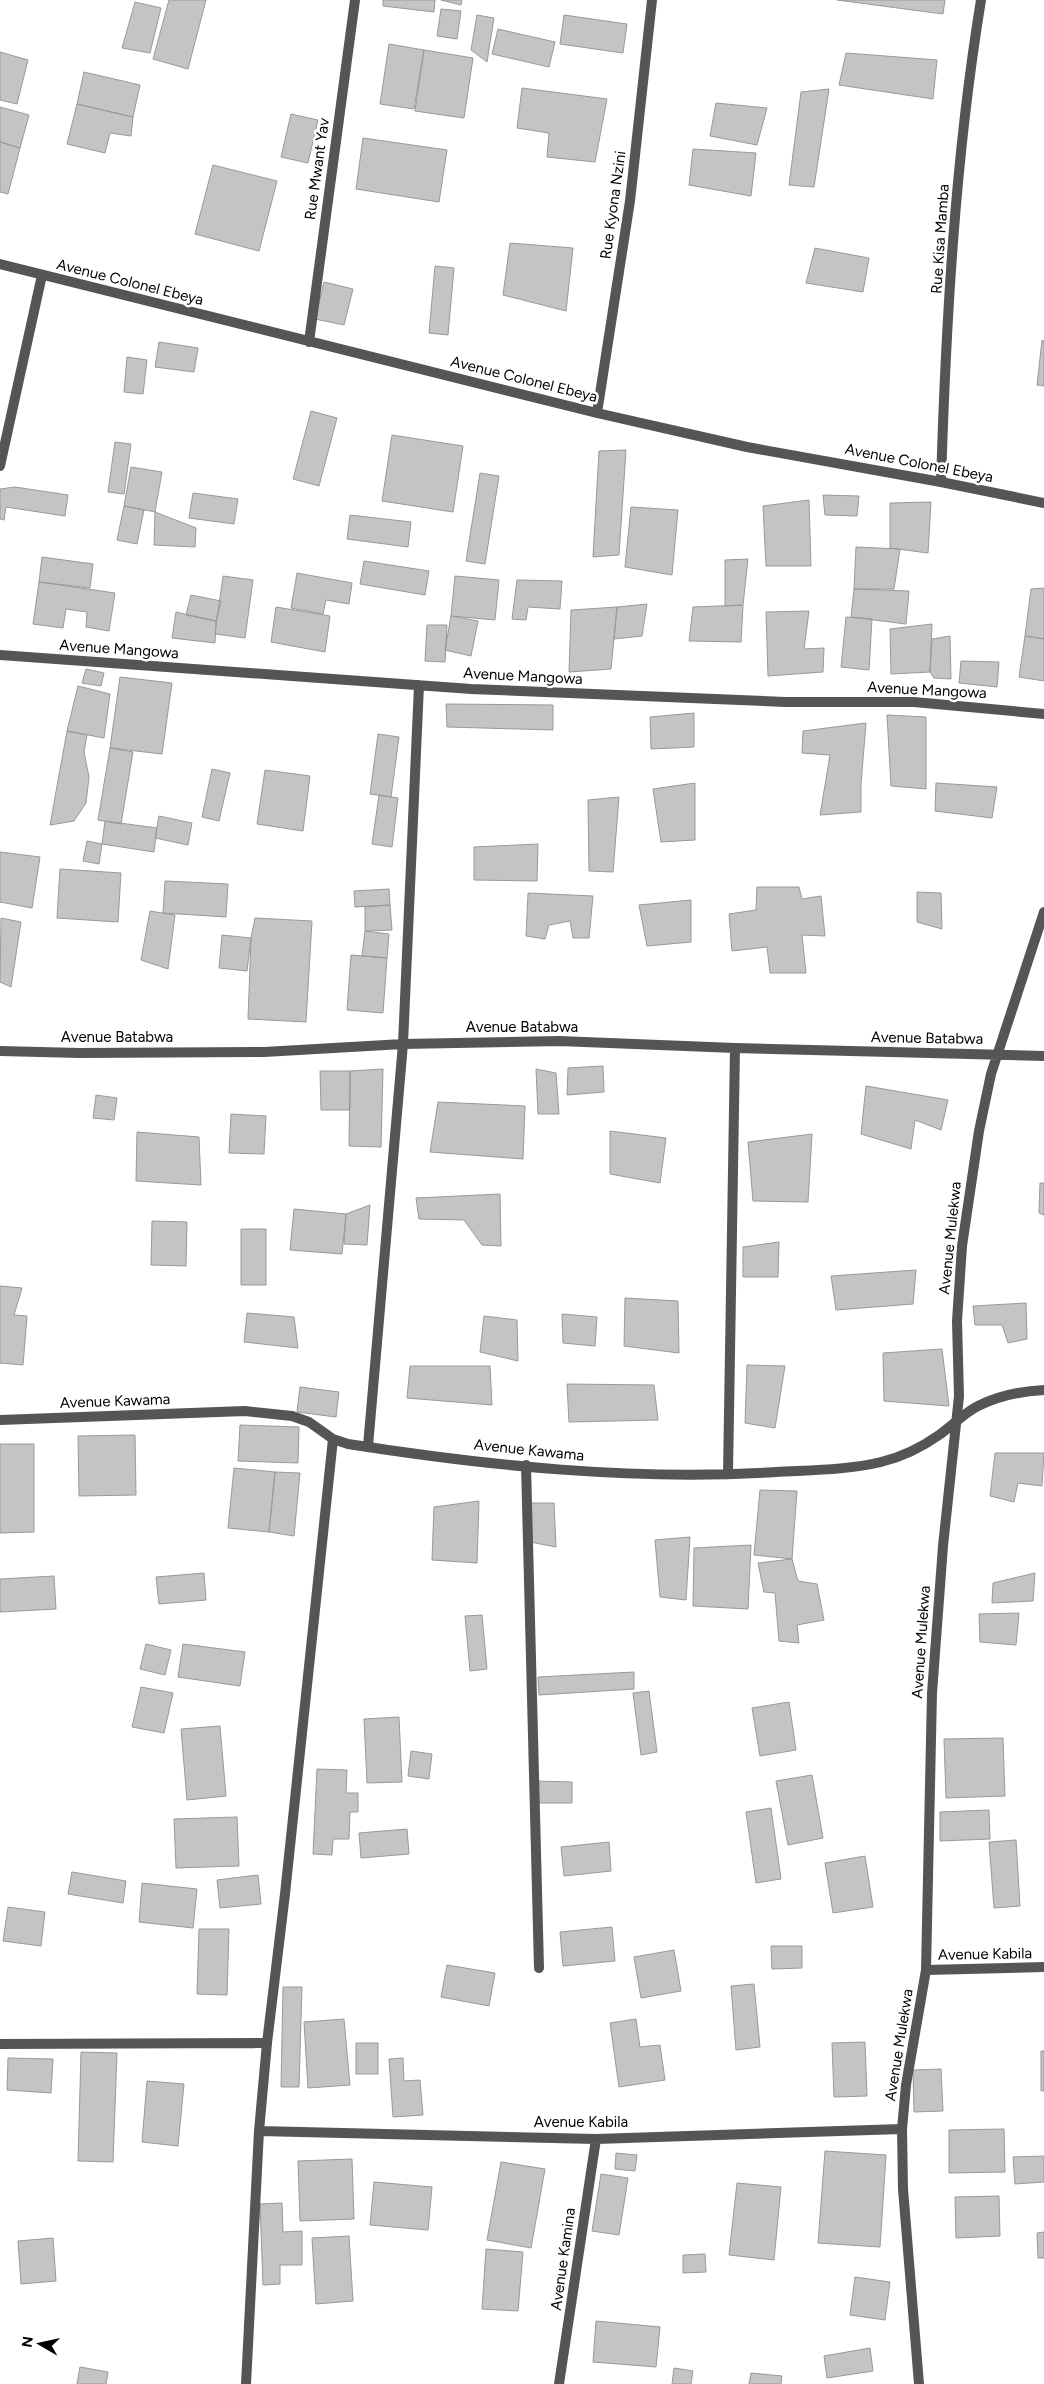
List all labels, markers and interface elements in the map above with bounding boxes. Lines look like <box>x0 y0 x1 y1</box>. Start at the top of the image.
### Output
street label: Rue Mwant Yav <box>301 117 333 221</box>
street label: Rue Kyona Nzini <box>596 150 630 260</box>
street label: Rue Kisa Mamba <box>927 183 953 295</box>
street label: Avenue Colonel Ebeya <box>55 255 205 309</box>
street label: Avenue Colonel Ebeya <box>449 352 599 406</box>
street label: Avenue Colonel Ebeya <box>843 440 995 486</box>
street label: Avenue Mangowa <box>59 636 179 662</box>
street label: Avenue Mangowa <box>463 664 583 688</box>
street label: Avenue Mangowa <box>867 678 987 702</box>
street label: Avenue Batabwa <box>466 1018 578 1036</box>
street label: Avenue Batabwa <box>61 1028 173 1046</box>
street label: Avenue Batabwa <box>871 1028 983 1048</box>
street label: Avenue Mulekwa <box>935 1181 965 1295</box>
street label: Avenue Kawama <box>59 1390 171 1412</box>
street label: Avenue Kawama <box>473 1435 585 1465</box>
street label: Avenue Mulekwa <box>908 1585 934 1699</box>
street label: Avenue Kabila <box>938 1944 1032 1964</box>
street label: Avenue Mulekwa <box>881 1988 917 2102</box>
street label: Avenue Kabila <box>534 2113 628 2131</box>
street label: Avenue Kamina <box>547 2207 579 2311</box>
north arrow <box>15 2319 65 2369</box>
text: N <box>18 2335 37 2349</box>

